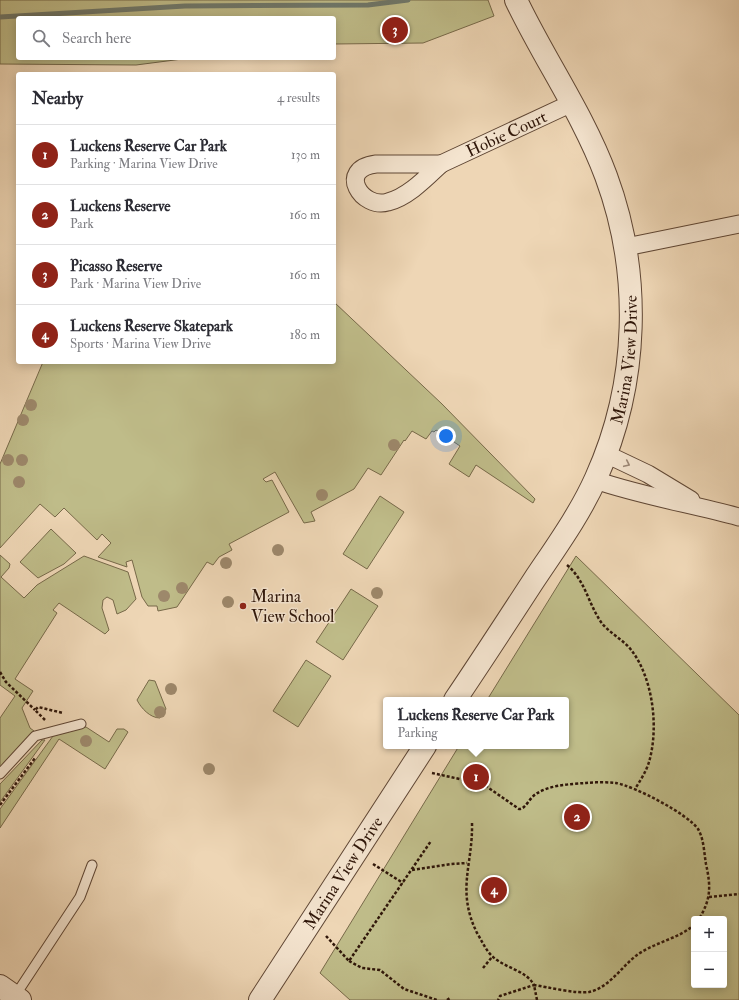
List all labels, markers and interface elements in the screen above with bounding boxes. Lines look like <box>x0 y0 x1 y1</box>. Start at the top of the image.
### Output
pin: 3 <box>382 15 408 45</box>
search box <box>16 16 336 60</box>
icon: search <box>30 27 52 49</box>
text: Search here <box>62 29 131 48</box>
text: Nearby <box>32 88 83 109</box>
text: 4 results <box>277 90 320 106</box>
street label: Hobie Court <box>463 106 551 162</box>
text: Luckens Reserve Car Park <box>70 137 227 156</box>
text: 1 <box>43 147 47 163</box>
text: 130 m <box>291 147 320 163</box>
text: Parking · Marina View Drive <box>70 156 218 172</box>
text: Luckens Reserve <box>70 197 171 216</box>
text: 2 <box>42 207 48 223</box>
text: 160 m <box>289 207 320 223</box>
text: Park <box>70 216 94 232</box>
text: Picasso Reserve <box>70 257 162 276</box>
text: 3 <box>43 267 48 283</box>
text: 160 m <box>289 267 320 283</box>
text: Park · Marina View Drive <box>70 276 201 292</box>
street label: Marina View Drive <box>606 295 642 427</box>
text: Luckens Reserve Skatepark <box>70 317 233 336</box>
text: 4 <box>41 327 49 343</box>
text: 180 m <box>290 327 320 343</box>
text: Sports · Marina View Drive <box>70 336 211 352</box>
your location <box>436 426 456 446</box>
one-way arrow <box>623 459 631 467</box>
place label: Marina View School <box>251 586 335 627</box>
marker: Marina View School <box>238 601 248 611</box>
popup <box>383 697 569 749</box>
text: Luckens Reserve Car Park <box>398 706 554 725</box>
text: Parking <box>398 725 438 741</box>
pin: 1 <box>463 762 489 792</box>
pin: 2 <box>564 802 590 832</box>
street label: Marina View Drive <box>299 813 387 933</box>
pin: 4 <box>481 875 507 905</box>
map controls <box>691 916 727 988</box>
button: + <box>691 916 727 952</box>
button: − <box>691 952 727 988</box>

